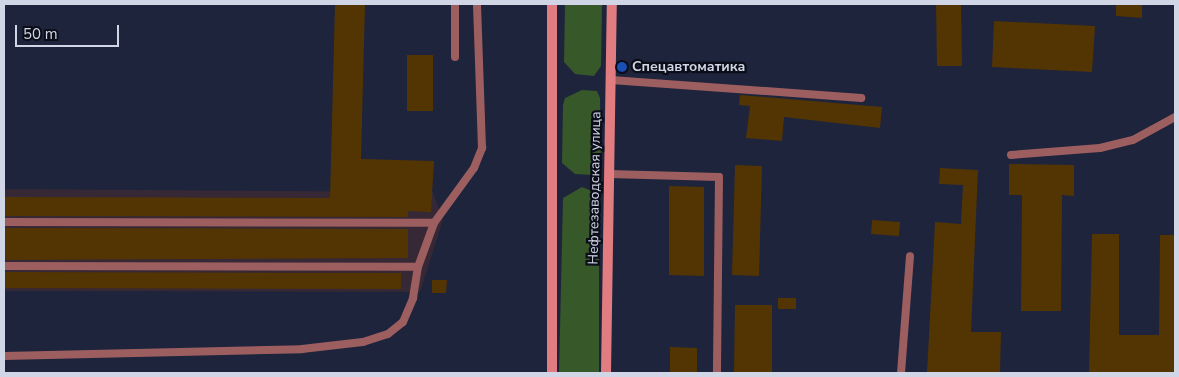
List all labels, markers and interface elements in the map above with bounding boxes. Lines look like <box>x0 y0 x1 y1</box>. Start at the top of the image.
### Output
scale bar <box>18 15 121 47</box>
text: 50 m <box>23 24 58 44</box>
place label: Спецавтоматика <box>632 59 745 75</box>
marker: Спецавтоматика <box>616 61 628 73</box>
street label: Нефтезаводская улица <box>585 111 605 265</box>

